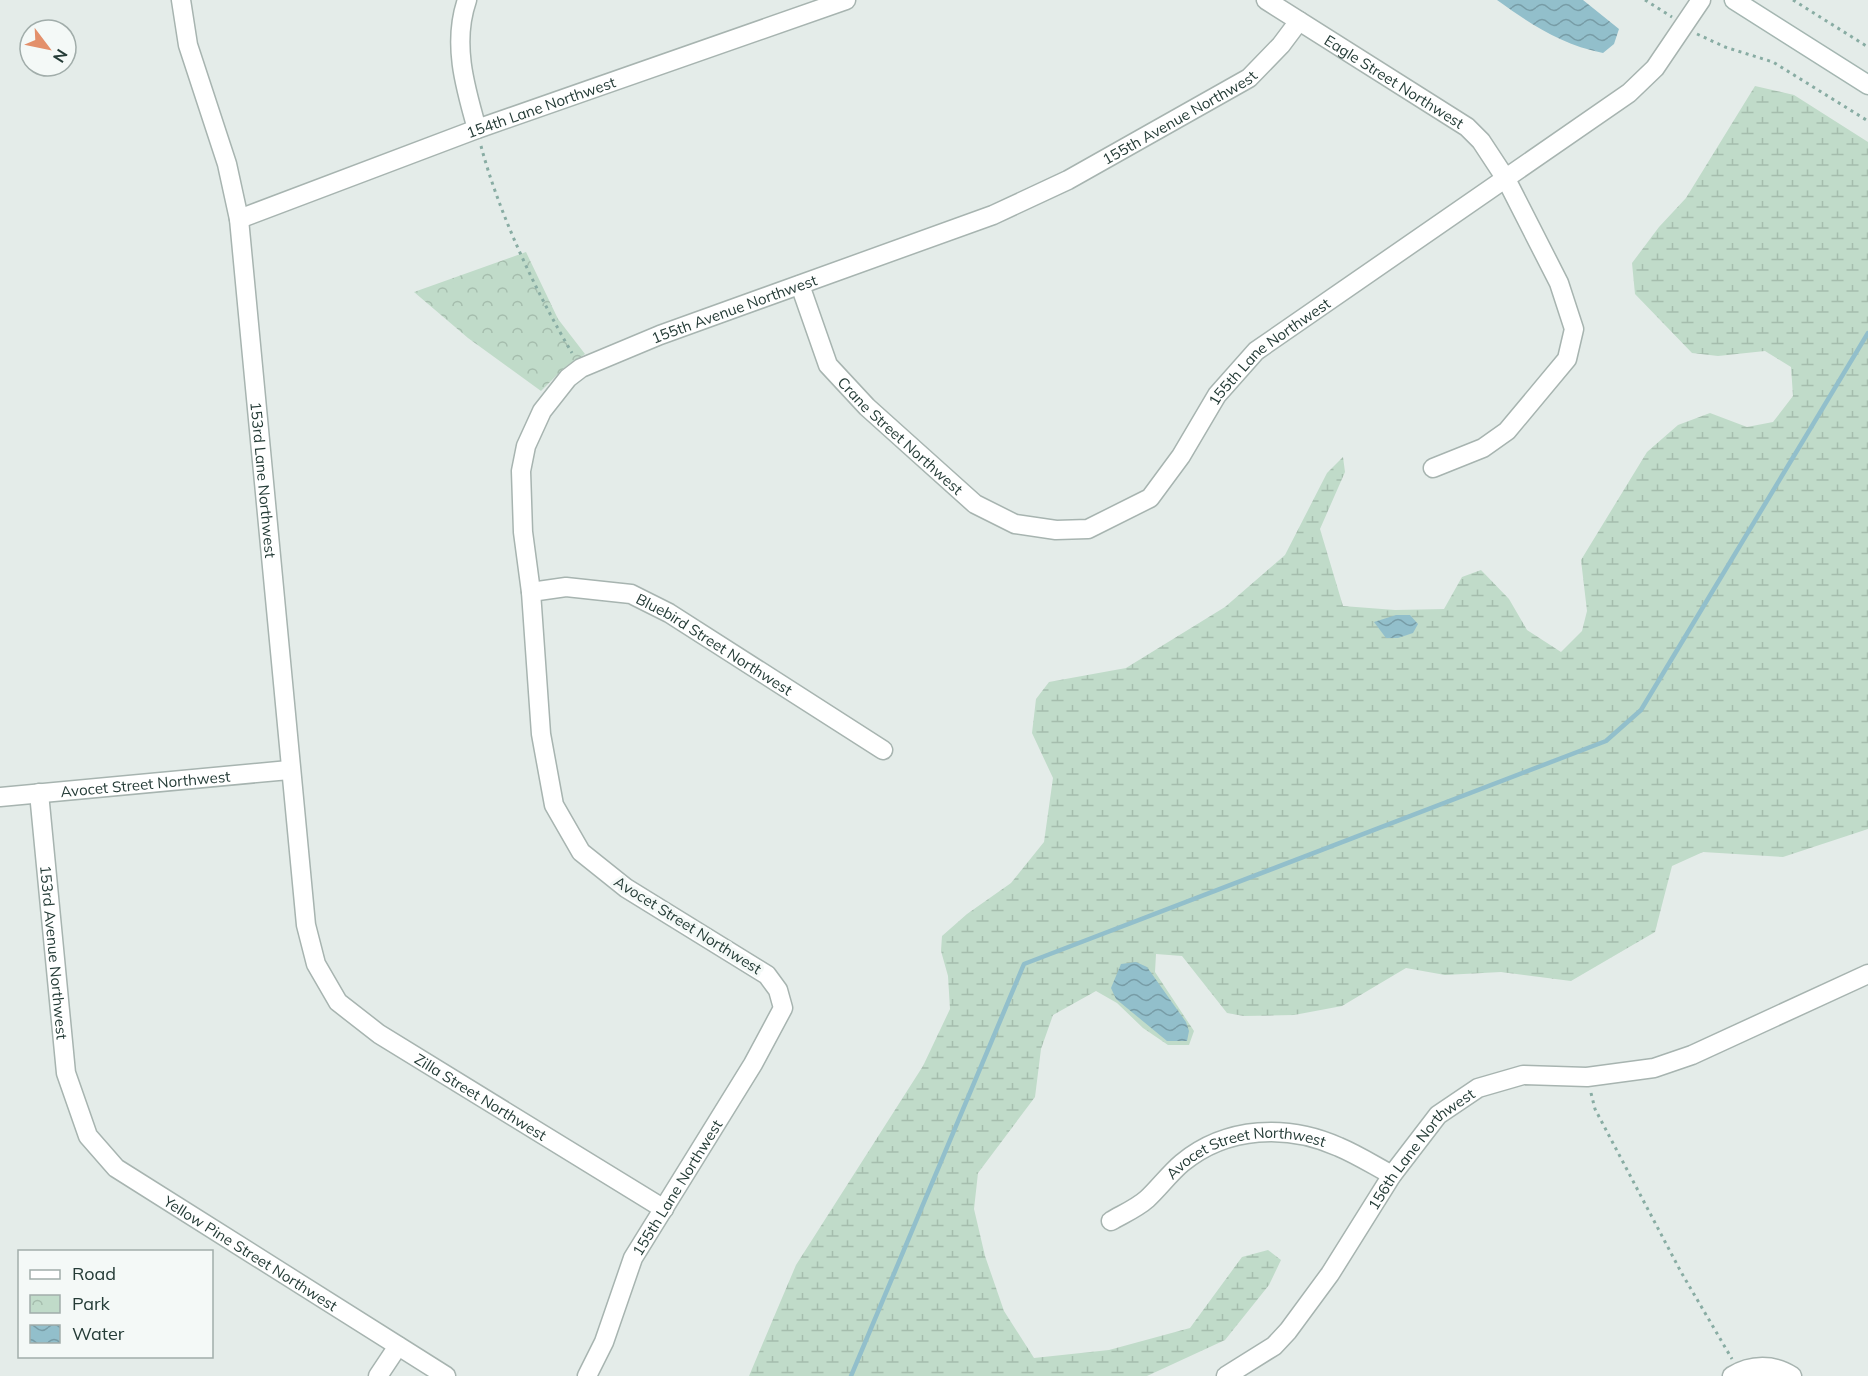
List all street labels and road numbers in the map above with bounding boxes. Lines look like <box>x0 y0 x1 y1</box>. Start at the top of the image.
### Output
street label: Eagle Street Northwest <box>1321 30 1468 132</box>
street label: 155th Avenue Northwest <box>1099 66 1261 168</box>
street label: 154th Lane Northwest <box>464 72 618 142</box>
street label: 155th Avenue Northwest <box>648 270 819 347</box>
street label: 155th Lane Northwest <box>1204 293 1334 408</box>
street label: Crane Street Northwest <box>834 372 967 498</box>
street label: 153rd Lane Northwest <box>247 401 281 559</box>
street label: Bluebird Street Northwest <box>633 589 796 699</box>
street label: Avocet Street Northwest <box>60 766 231 801</box>
street label: 153rd Avenue Northwest <box>37 864 72 1040</box>
street label: Avocet Street Northwest <box>611 872 765 978</box>
street label: Zilla Street Northwest <box>411 1049 550 1144</box>
street label: 156th Lane Northwest <box>1363 1084 1478 1213</box>
street label: 155th Lane Northwest <box>627 1116 726 1259</box>
street label: Avocet Street Northwest <box>1162 1122 1329 1183</box>
street label: Yellow Pine Street Northwest <box>160 1191 341 1315</box>

